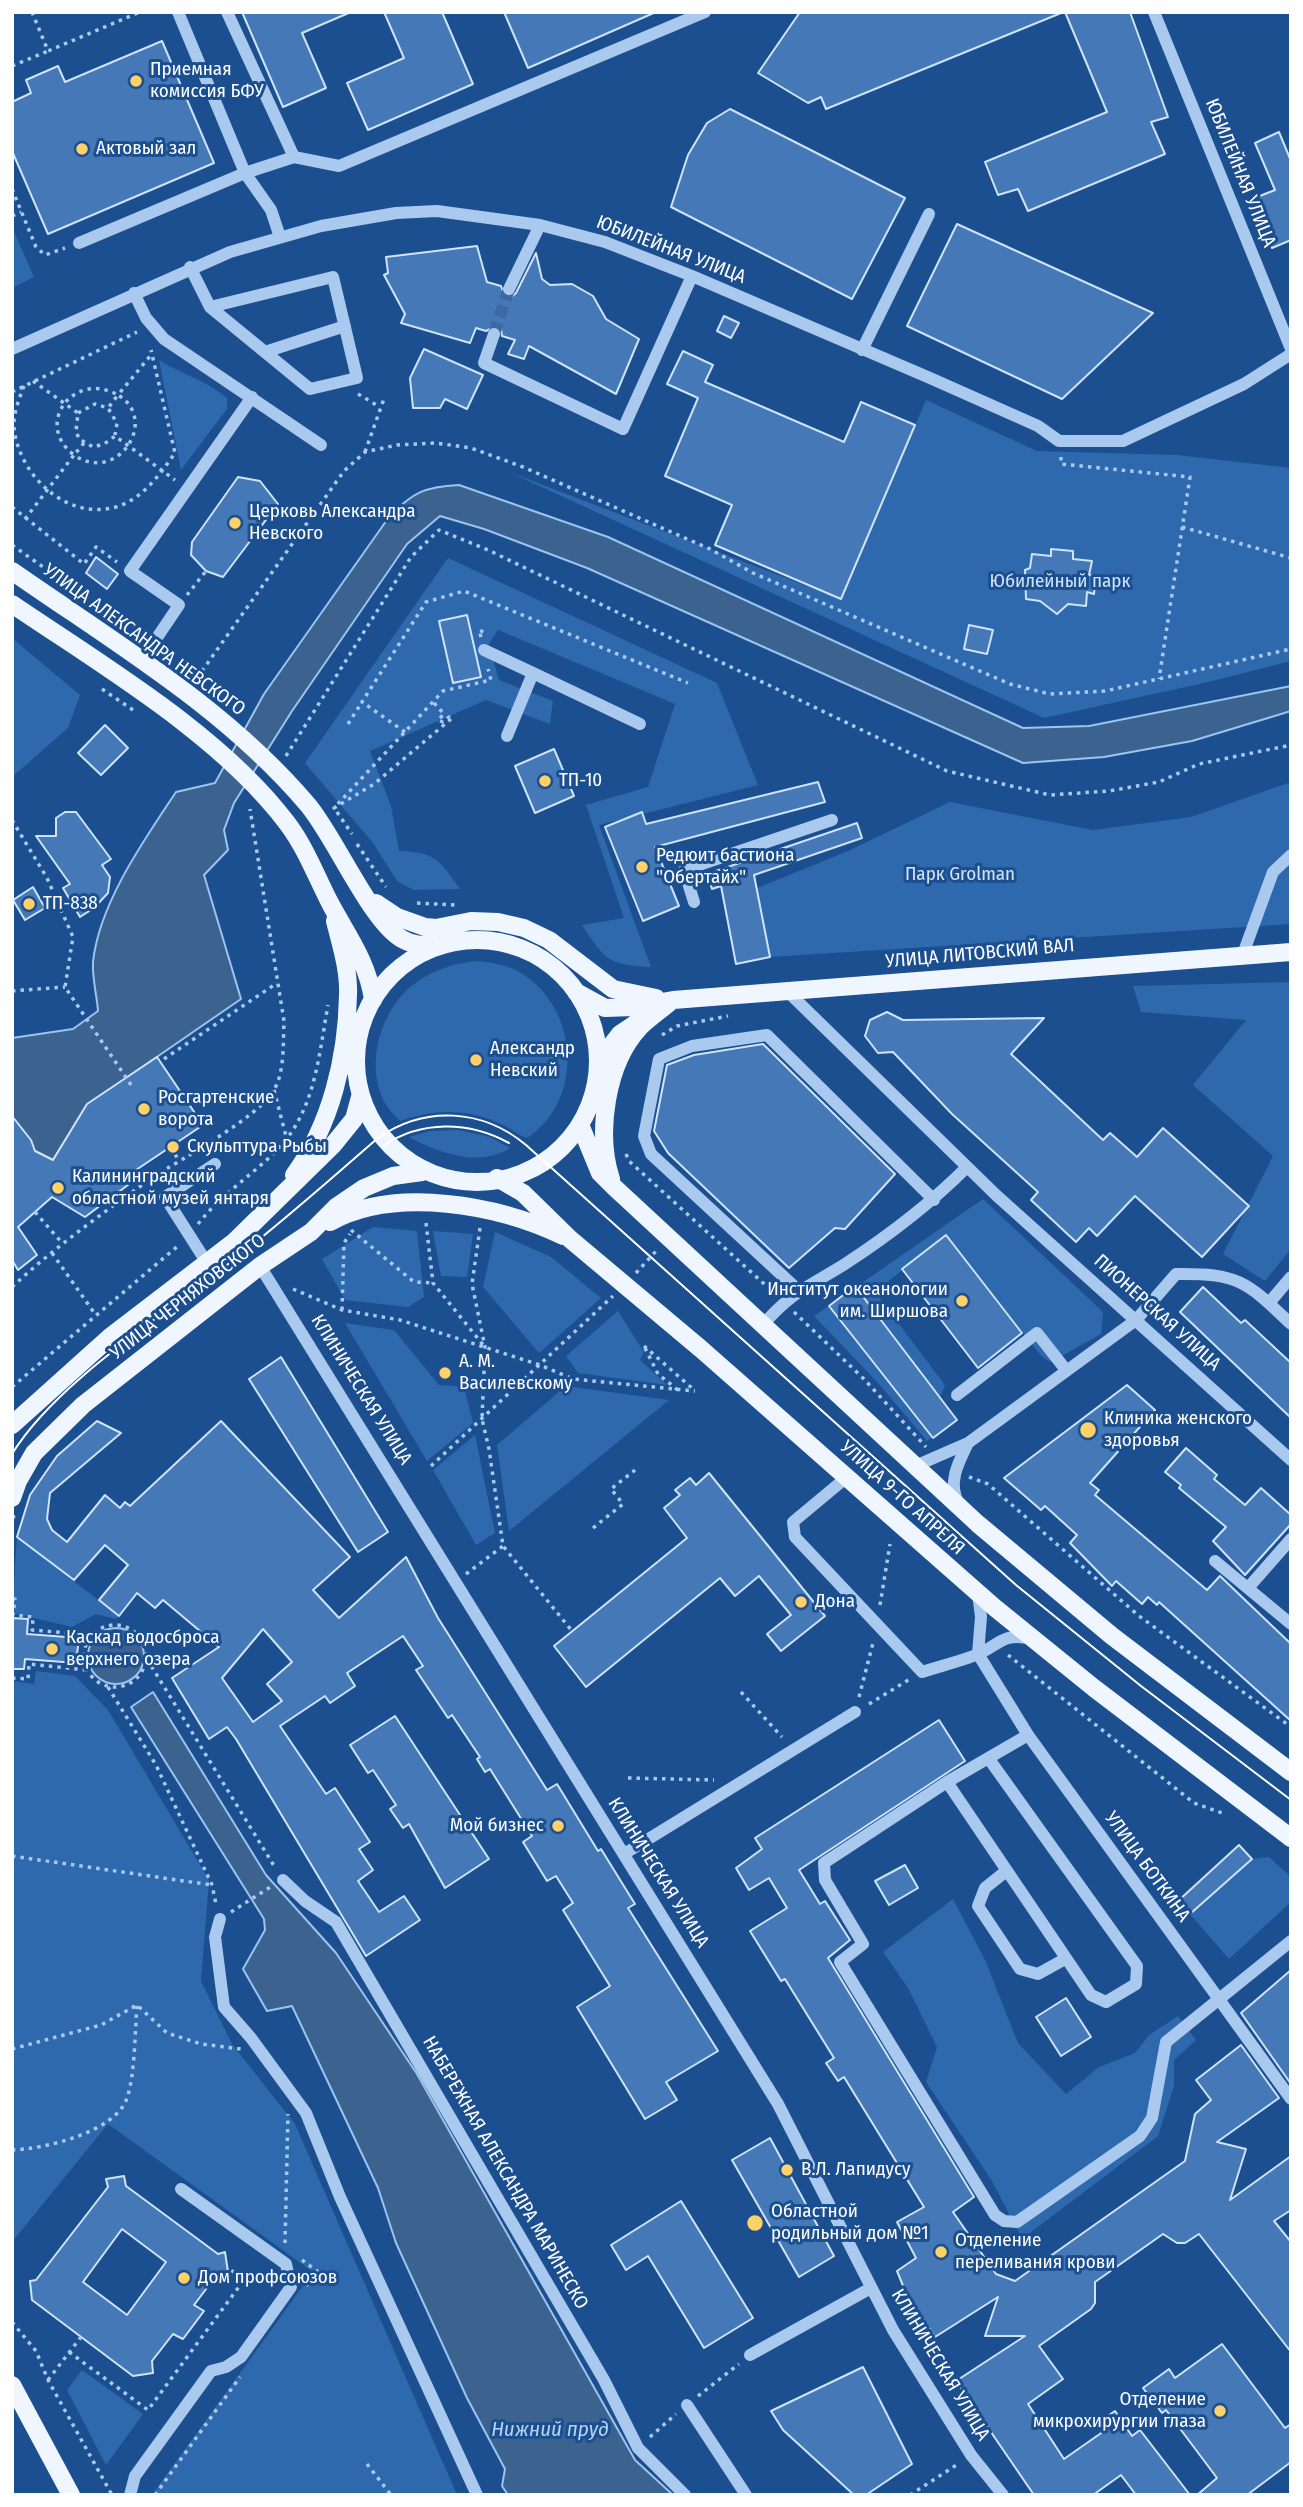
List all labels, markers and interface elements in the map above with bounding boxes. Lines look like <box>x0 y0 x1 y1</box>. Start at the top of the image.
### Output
place label: Приемная комиссия БФУ <box>150 59 264 103</box>
marker: Приемная комиссия БФУ <box>128 73 144 89</box>
street label: ЮБИЛЕЙНАЯ УЛИЦА <box>1200 95 1280 251</box>
place label: Актовый зал <box>96 138 196 160</box>
marker: Актовый зал <box>74 141 90 157</box>
street label: ЮБИЛЕЙНАЯ УЛИЦА <box>593 211 749 289</box>
place label: Церковь Александра Невского <box>249 501 416 545</box>
marker: Церковь Александра Невского <box>227 515 243 531</box>
street label: УЛИЦА АЛЕКСАНДРА НЕВСКОГО <box>38 559 250 721</box>
park label: Юбилейный парк <box>990 571 1130 593</box>
place label: ТП-10 <box>559 770 602 792</box>
marker: ТП-10 <box>537 773 553 789</box>
place label: Редюит бастиона "Обертайх" <box>656 845 794 889</box>
marker: Редюит бастиона "Обертайх" <box>634 859 650 875</box>
park label: Парк Grolman <box>905 864 1015 886</box>
place label: ТП-838 <box>43 893 98 915</box>
marker: ТП-838 <box>21 896 37 912</box>
street label: УЛИЦА ЛИТОВСКИЙ ВАЛ <box>885 934 1075 974</box>
place label: Александр Невский <box>490 1038 575 1082</box>
marker: Александр Невский <box>468 1052 484 1068</box>
place label: Росгартенские ворота <box>158 1087 275 1131</box>
marker: Росгартенские ворота <box>136 1101 152 1117</box>
place label: Скульптура Рыбы <box>187 1136 327 1158</box>
marker: Скульптура Рыбы <box>165 1139 181 1155</box>
place label: Калининградский областной музей янтаря <box>72 1166 269 1210</box>
marker: Калининградский областной музей янтаря <box>50 1180 66 1196</box>
street label: УЛИЦА ЧЕРНЯХОВСКОГО <box>106 1229 270 1365</box>
street label: ПИОНЕРСКАЯ УЛИЦА <box>1089 1250 1225 1376</box>
place label: Институт океанологии им. Ширшова <box>767 1279 948 1323</box>
marker: Институт океанологии им. Ширшова <box>954 1293 970 1309</box>
street label: КЛИНИЧЕСКАЯ УЛИЦА <box>306 1311 416 1469</box>
place label: А. М. Василевскому <box>459 1351 572 1395</box>
marker: А. М. Василевскому <box>437 1365 453 1381</box>
place label: Клиника женского здоровья <box>1104 1408 1252 1452</box>
marker: Клиника женского здоровья <box>1078 1420 1098 1440</box>
street label: УЛИЦА 9-ГО АПРЕЛЯ <box>835 1436 969 1560</box>
place label: Дона <box>815 1591 855 1613</box>
marker: Дона <box>793 1594 809 1610</box>
place label: Каскад водосброса верхнего озера <box>66 1627 219 1671</box>
marker: Каскад водосброса верхнего озера <box>44 1641 60 1657</box>
street label: КЛИНИЧЕСКАЯ УЛИЦА <box>603 1794 713 1952</box>
street label: УЛИЦА БОТКИНА <box>1099 1807 1195 1927</box>
place label: Мой бизнес <box>450 1815 544 1837</box>
marker: Мой бизнес <box>550 1818 566 1834</box>
street label: НАБЕРЕЖНАЯ АЛЕКСАНДРА МАРИНЕСКО <box>417 2033 593 2313</box>
place label: В.Л. Лапидусу <box>801 2159 910 2181</box>
marker: В.Л. Лапидусу <box>779 2162 795 2178</box>
place label: Областной родильный дом №1 <box>771 2201 929 2245</box>
marker: Областной родильный дом №1 <box>745 2213 765 2233</box>
place label: Отделение переливания крови <box>955 2230 1115 2274</box>
marker: Отделение переливания крови <box>933 2244 949 2260</box>
place label: Дом профсоюзов <box>198 2267 337 2289</box>
marker: Дом профсоюзов <box>176 2270 192 2286</box>
street label: КЛИНИЧЕСКАЯ УЛИЦА <box>886 2285 994 2445</box>
place label: Отделение микрохирургии глаза <box>1033 2389 1206 2433</box>
marker: Отделение микрохирургии глаза <box>1212 2403 1228 2419</box>
water label: Нижний пруд <box>491 2417 609 2443</box>

